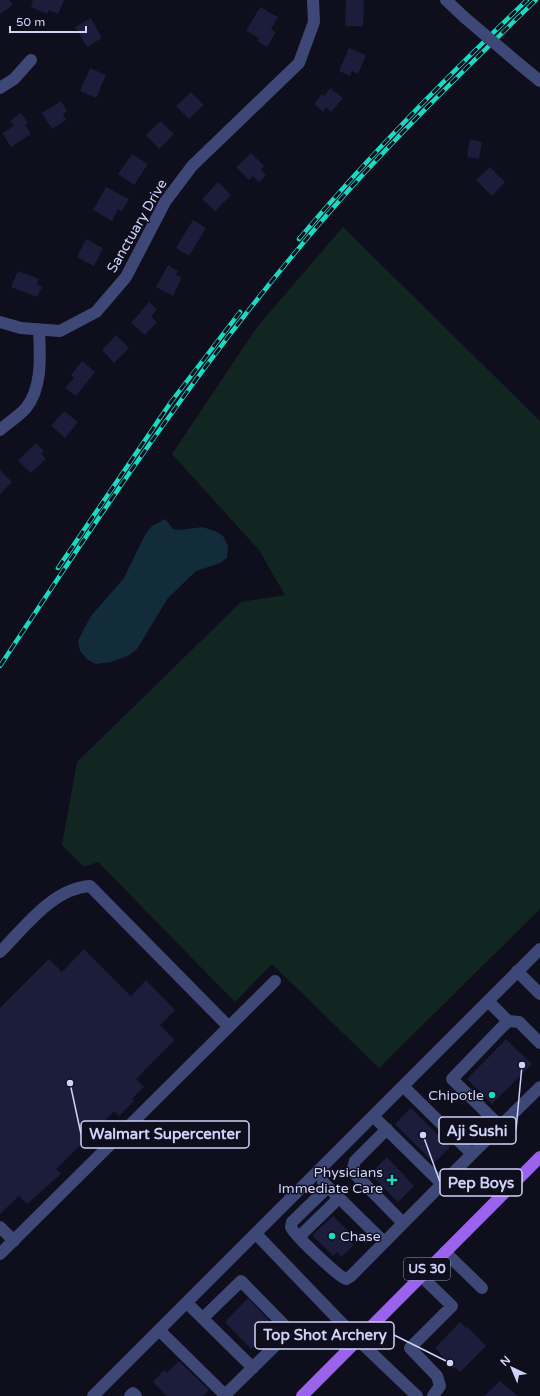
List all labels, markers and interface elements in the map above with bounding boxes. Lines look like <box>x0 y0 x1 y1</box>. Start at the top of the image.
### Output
scale bar <box>10 8 86 34</box>
text: 50 m <box>16 15 45 29</box>
street label: Sanctuary Drive <box>103 176 171 276</box>
place label: Chipotle <box>428 1087 484 1104</box>
marker: Chipotle <box>487 1090 497 1100</box>
callout: Aji Sushi <box>439 1117 516 1144</box>
callout: Walmart Supercenter <box>81 1121 249 1148</box>
text: Aji Sushi <box>447 1122 507 1141</box>
text: Walmart Supercenter <box>89 1125 241 1144</box>
place label: Physicians Immediate Care <box>278 1164 383 1197</box>
callout: Pep Boys <box>440 1169 522 1196</box>
marker: Physicians Immediate Care <box>386 1174 398 1186</box>
text: Pep Boys <box>448 1174 514 1193</box>
place label: Chase <box>340 1228 381 1245</box>
marker: Chase <box>327 1231 337 1241</box>
road number: US 30 <box>404 1258 450 1280</box>
callout: Top Shot Archery <box>255 1322 394 1349</box>
text: Top Shot Archery <box>262 1326 387 1345</box>
north arrow <box>492 1348 532 1388</box>
text: N <box>498 1353 513 1369</box>

